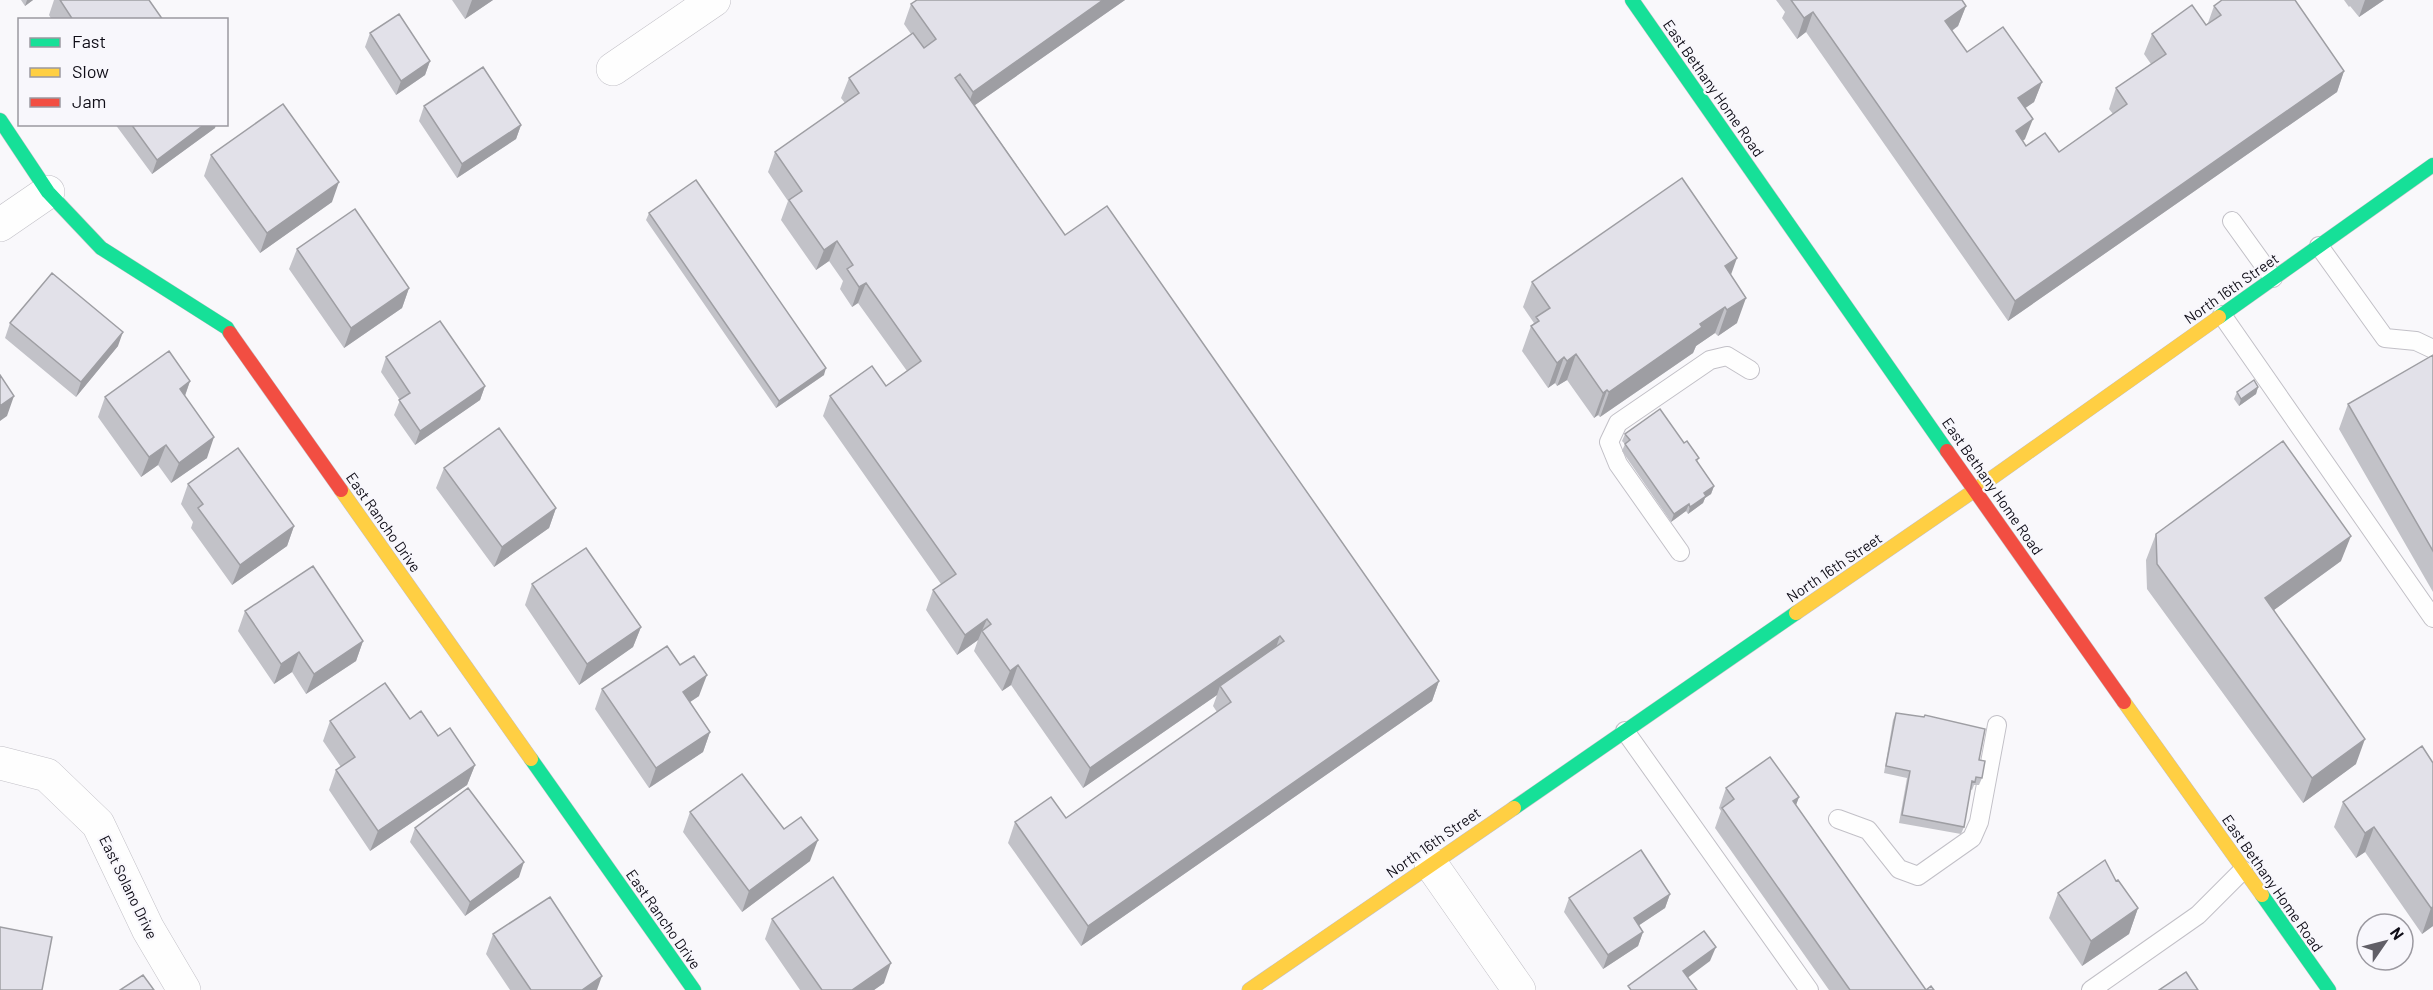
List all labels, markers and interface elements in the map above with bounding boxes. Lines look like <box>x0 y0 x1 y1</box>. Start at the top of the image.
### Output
street label: East Bethany Home Road <box>1660 16 1768 160</box>
legend <box>18 18 228 126</box>
text: Fast <box>72 30 106 52</box>
text: Slow <box>72 60 109 82</box>
text: Jam <box>72 90 106 112</box>
street label: North 16th Street <box>2180 249 2282 327</box>
street label: East Bethany Home Road <box>1939 414 2047 558</box>
street label: East Rancho Drive <box>343 469 425 575</box>
street label: North 16th Street <box>1783 528 1885 606</box>
street label: North 16th Street <box>1382 803 1484 881</box>
street label: East Bethany Home Road <box>2219 811 2327 955</box>
street label: East Solano Drive <box>96 832 162 942</box>
street label: East Rancho Drive <box>623 866 705 972</box>
north arrow <box>2355 912 2415 972</box>
text: N <box>2387 923 2409 943</box>

